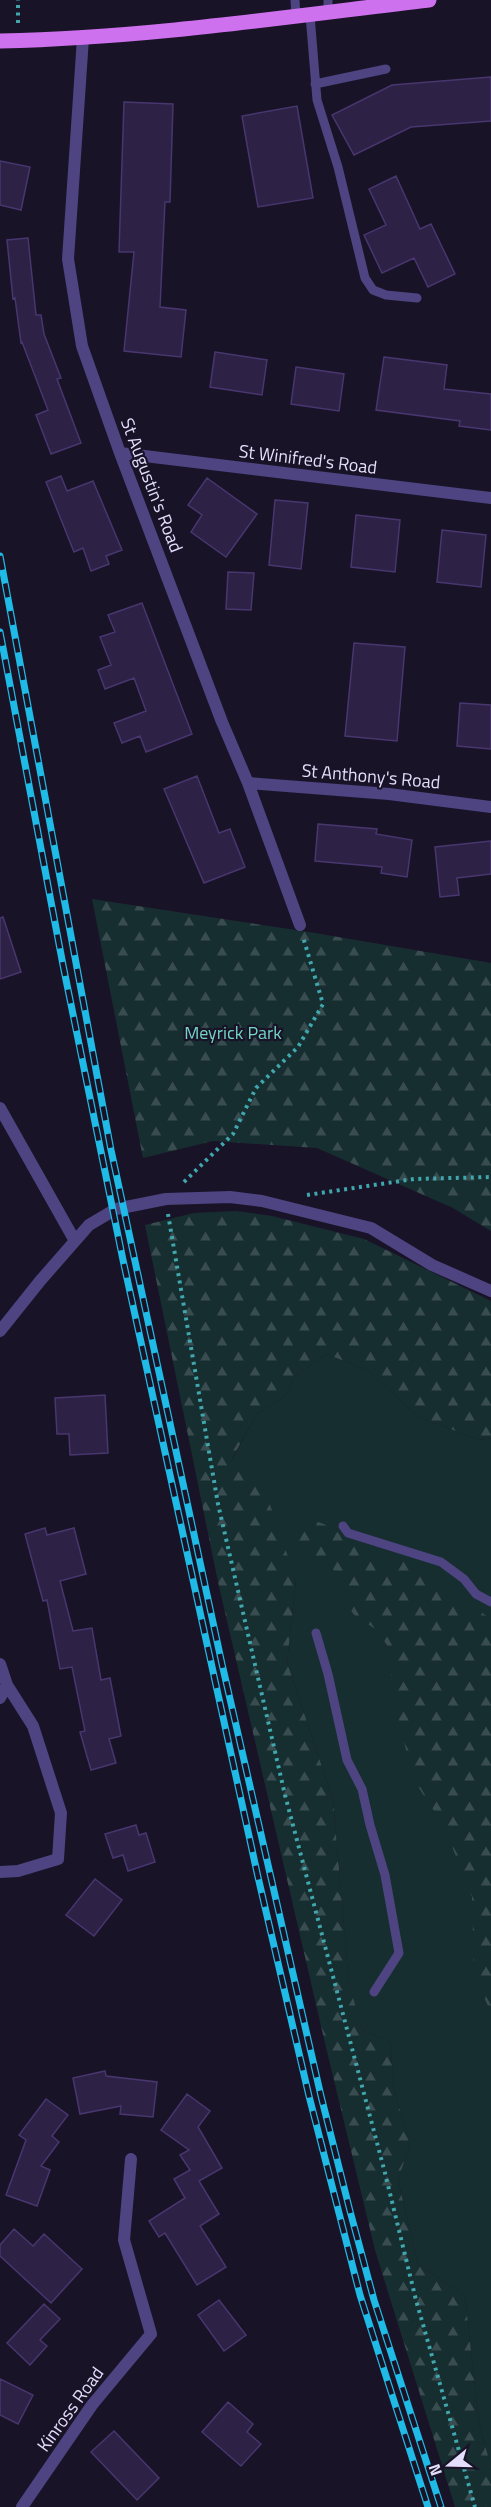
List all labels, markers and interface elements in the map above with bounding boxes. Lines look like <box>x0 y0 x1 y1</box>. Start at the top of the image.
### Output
street label: St Augustin's Road <box>114 414 190 556</box>
street label: St Winifred's Road <box>237 437 379 481</box>
street label: St Anthony's Road <box>301 756 441 796</box>
park label: Meyrick Park <box>184 1019 282 1046</box>
street label: Kinross Road <box>30 2361 110 2457</box>
north arrow <box>419 2435 479 2495</box>
text: N <box>422 2461 448 2479</box>

